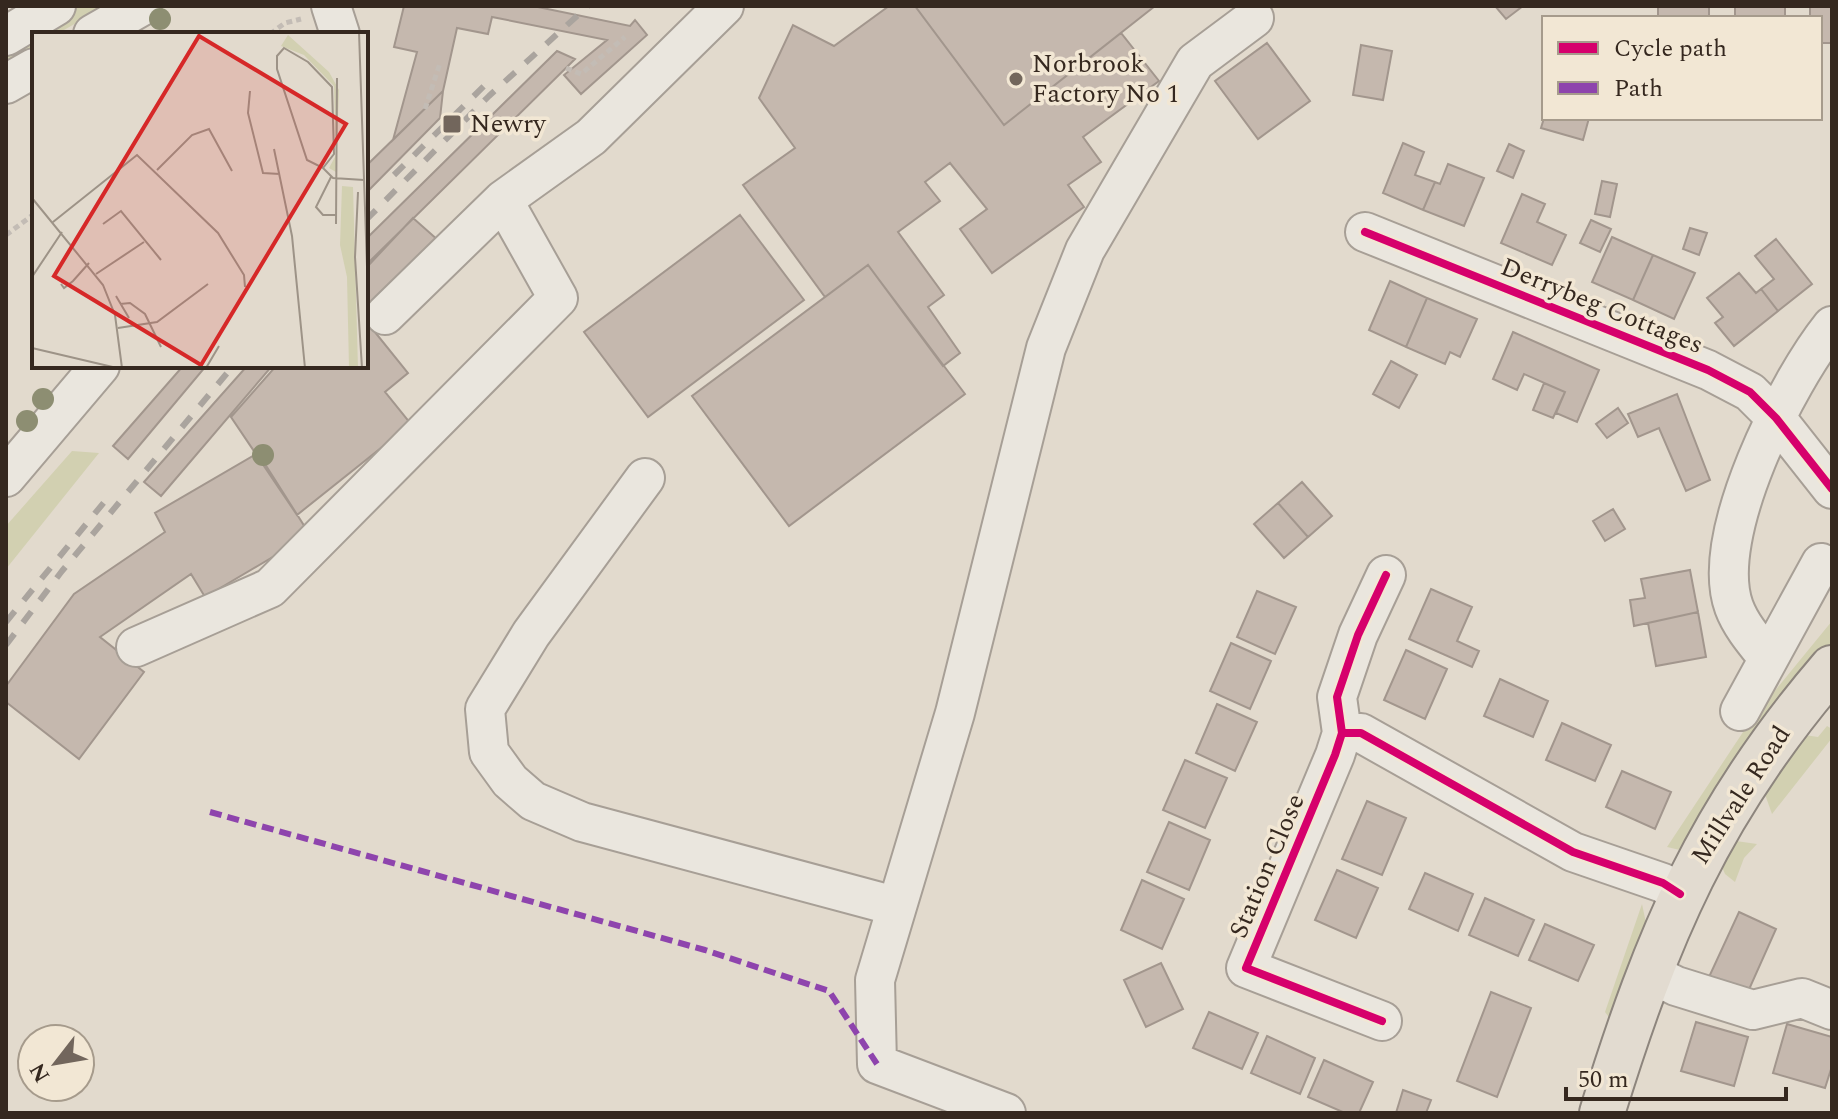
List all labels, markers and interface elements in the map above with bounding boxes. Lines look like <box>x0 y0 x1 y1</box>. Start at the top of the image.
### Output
legend <box>1542 16 1822 120</box>
text: Cycle path <box>1614 31 1727 67</box>
inset map <box>32 32 368 368</box>
place label: Norbrook Factory No 1 <box>1032 44 1179 114</box>
marker: Norbrook Factory No 1 <box>1007 70 1025 88</box>
text: Path <box>1614 71 1663 107</box>
place label: Newry <box>470 104 547 144</box>
marker: Newry <box>441 113 463 135</box>
street label: Derrybeg Cottages <box>1495 247 1709 365</box>
street label: Millvale Road <box>1681 718 1801 872</box>
street label: Station Close <box>1219 788 1315 944</box>
north arrow <box>16 1023 96 1103</box>
scale bar <box>1566 1051 1786 1101</box>
text: N <box>21 1056 59 1089</box>
text: 50 m <box>1578 1062 1629 1098</box>

